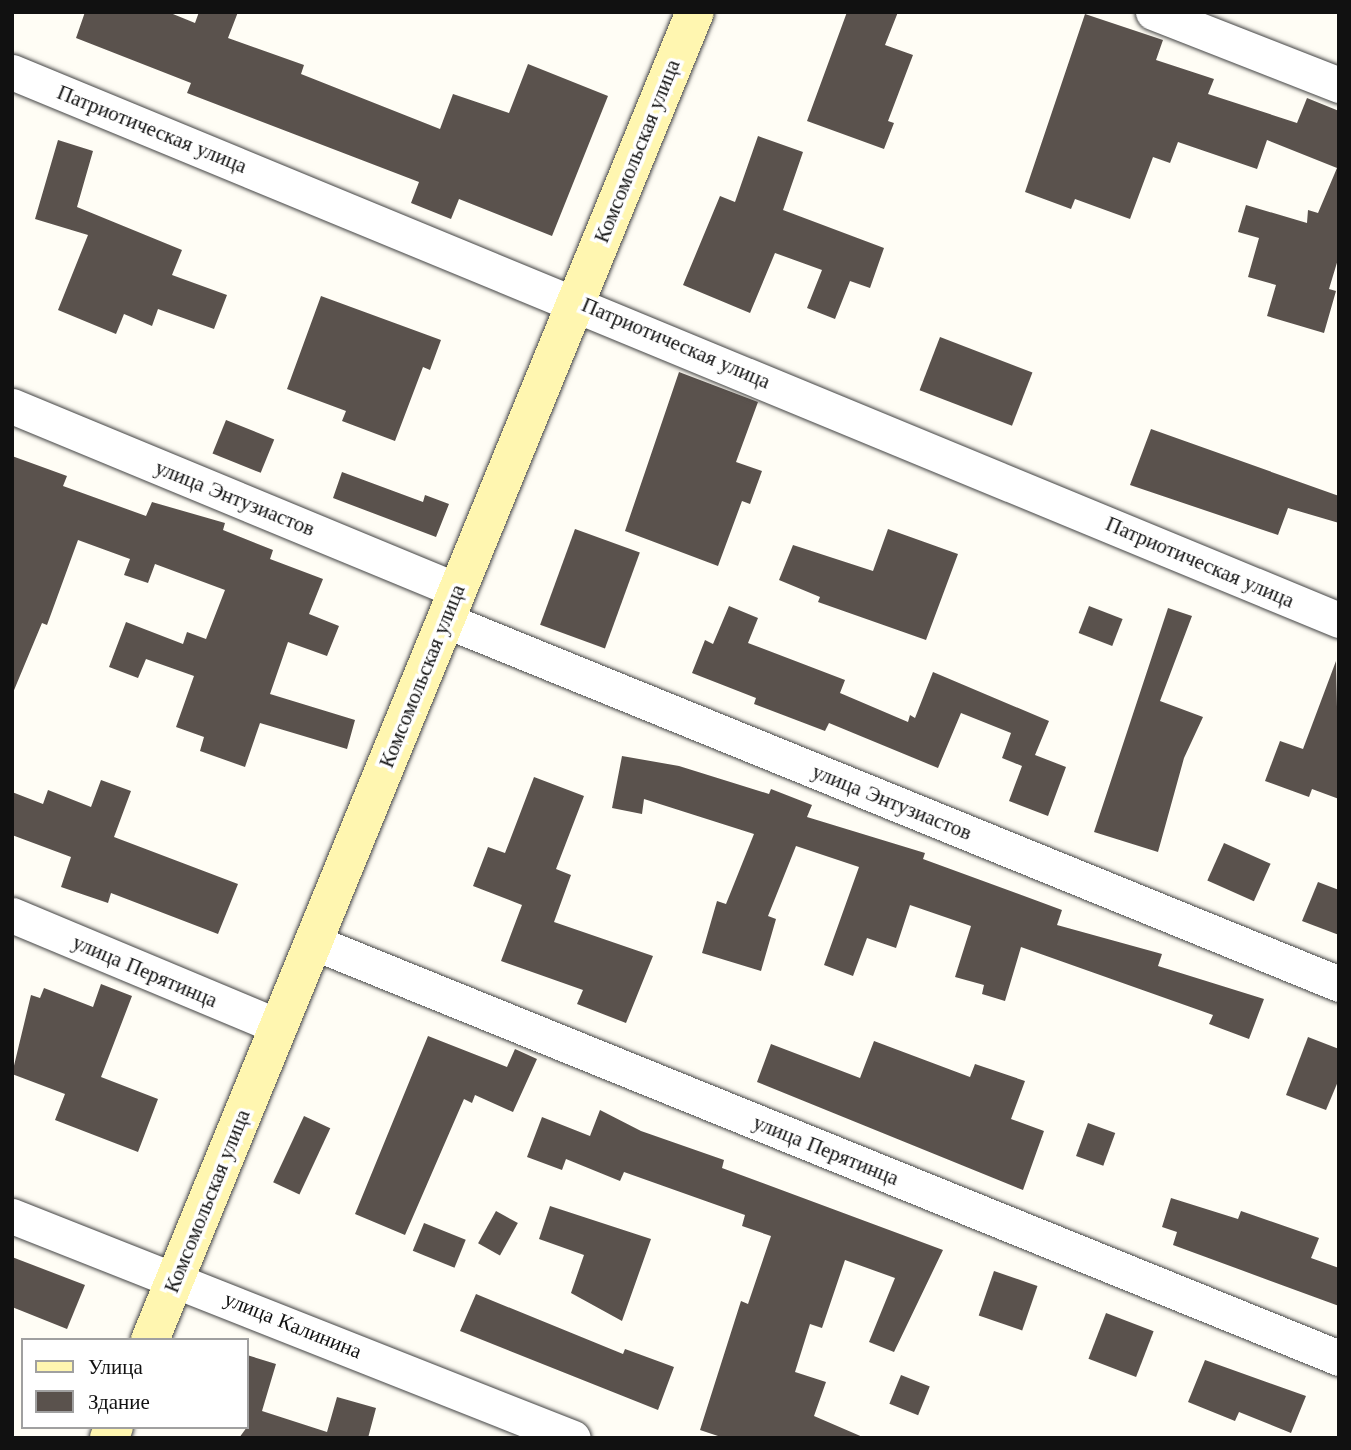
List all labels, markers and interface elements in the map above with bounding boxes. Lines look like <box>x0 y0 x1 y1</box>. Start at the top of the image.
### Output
street label: Комсомольская улица <box>589 56 685 246</box>
street label: Патриотическая улица <box>54 79 250 179</box>
street label: Патриотическая улица <box>578 292 774 394</box>
street label: улица Энтузиастов <box>152 454 318 542</box>
street label: Патриотическая улица <box>1102 511 1298 613</box>
street label: Комсомольская улица <box>374 581 470 771</box>
street label: улица Энтузиастов <box>809 758 975 846</box>
street label: улица Перятинца <box>69 929 221 1013</box>
street label: Комсомольская улица <box>159 1106 255 1296</box>
street label: улица Перятинца <box>750 1109 902 1191</box>
street label: улица Калинина <box>221 1286 365 1364</box>
legend <box>21 1338 248 1429</box>
text: Улица <box>88 1354 143 1380</box>
text: Здание <box>88 1389 150 1415</box>

